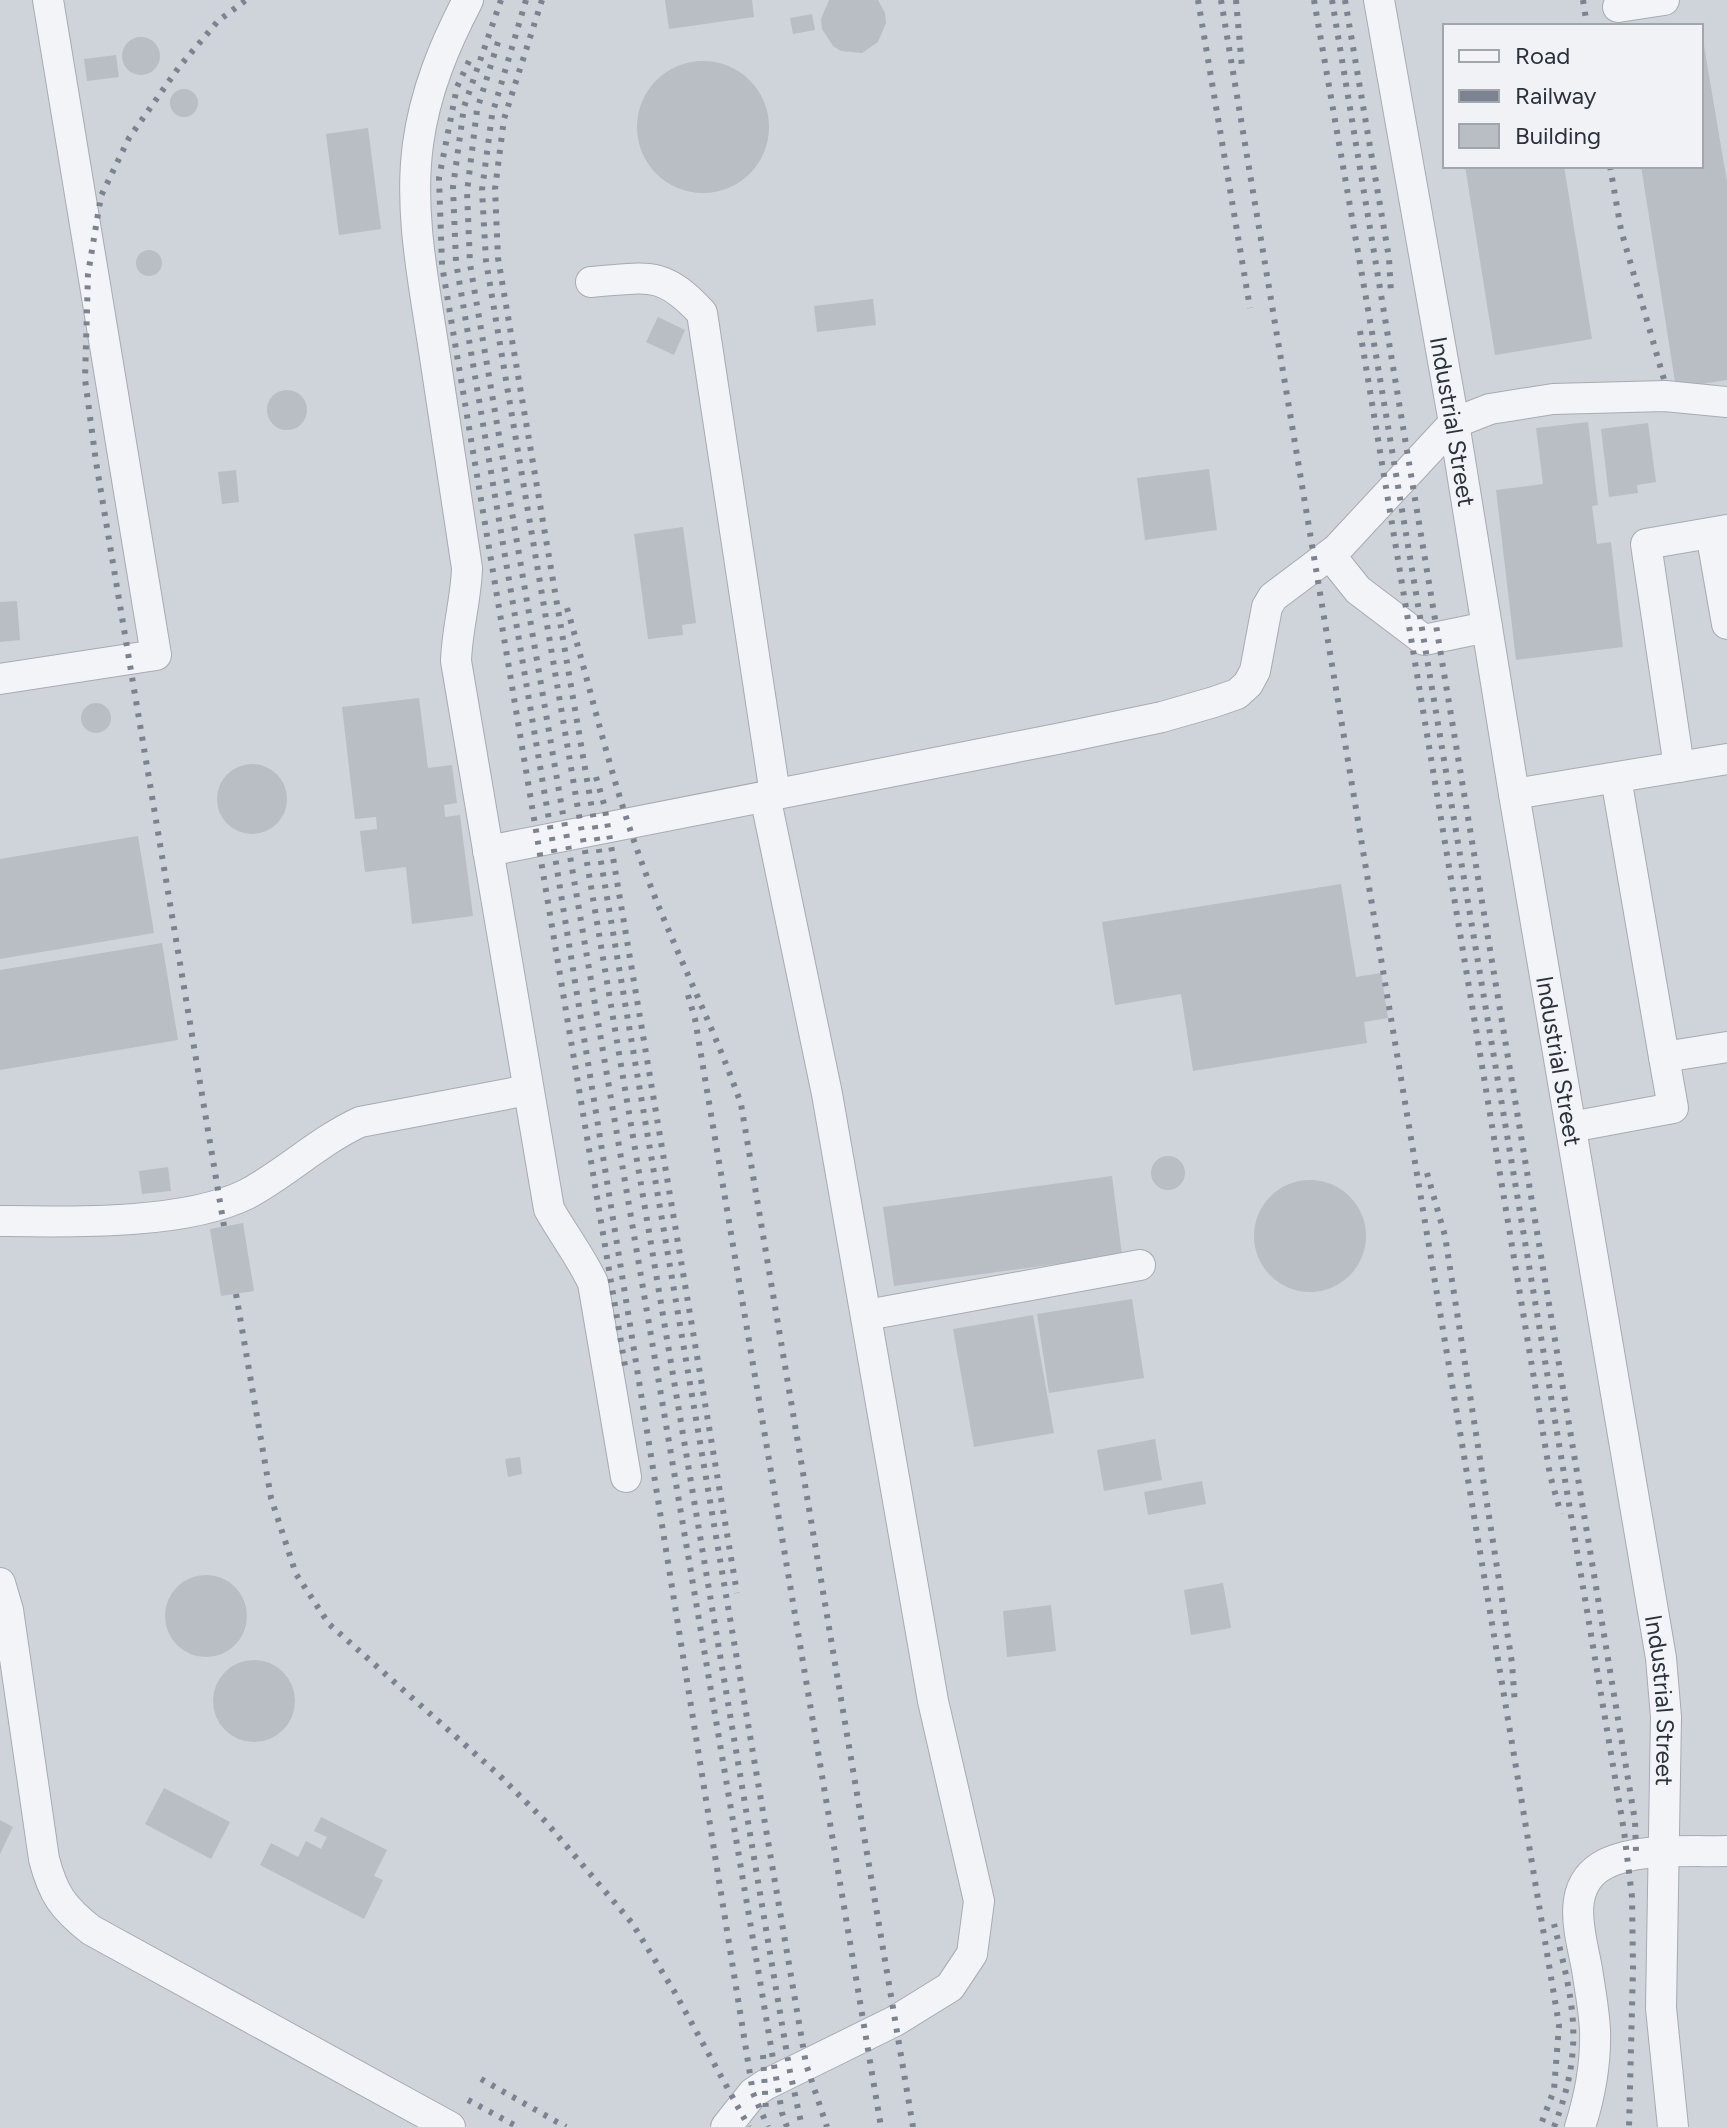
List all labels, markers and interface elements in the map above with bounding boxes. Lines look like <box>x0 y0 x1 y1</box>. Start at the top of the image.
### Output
legend <box>1443 24 1703 168</box>
text: Road <box>1515 41 1570 70</box>
text: Railway <box>1515 81 1597 110</box>
text: Building <box>1515 121 1601 150</box>
street label: Industrial Street <box>1424 334 1482 509</box>
street label: Industrial Street <box>1531 973 1588 1148</box>
street label: Industrial Street <box>1639 1612 1681 1786</box>

